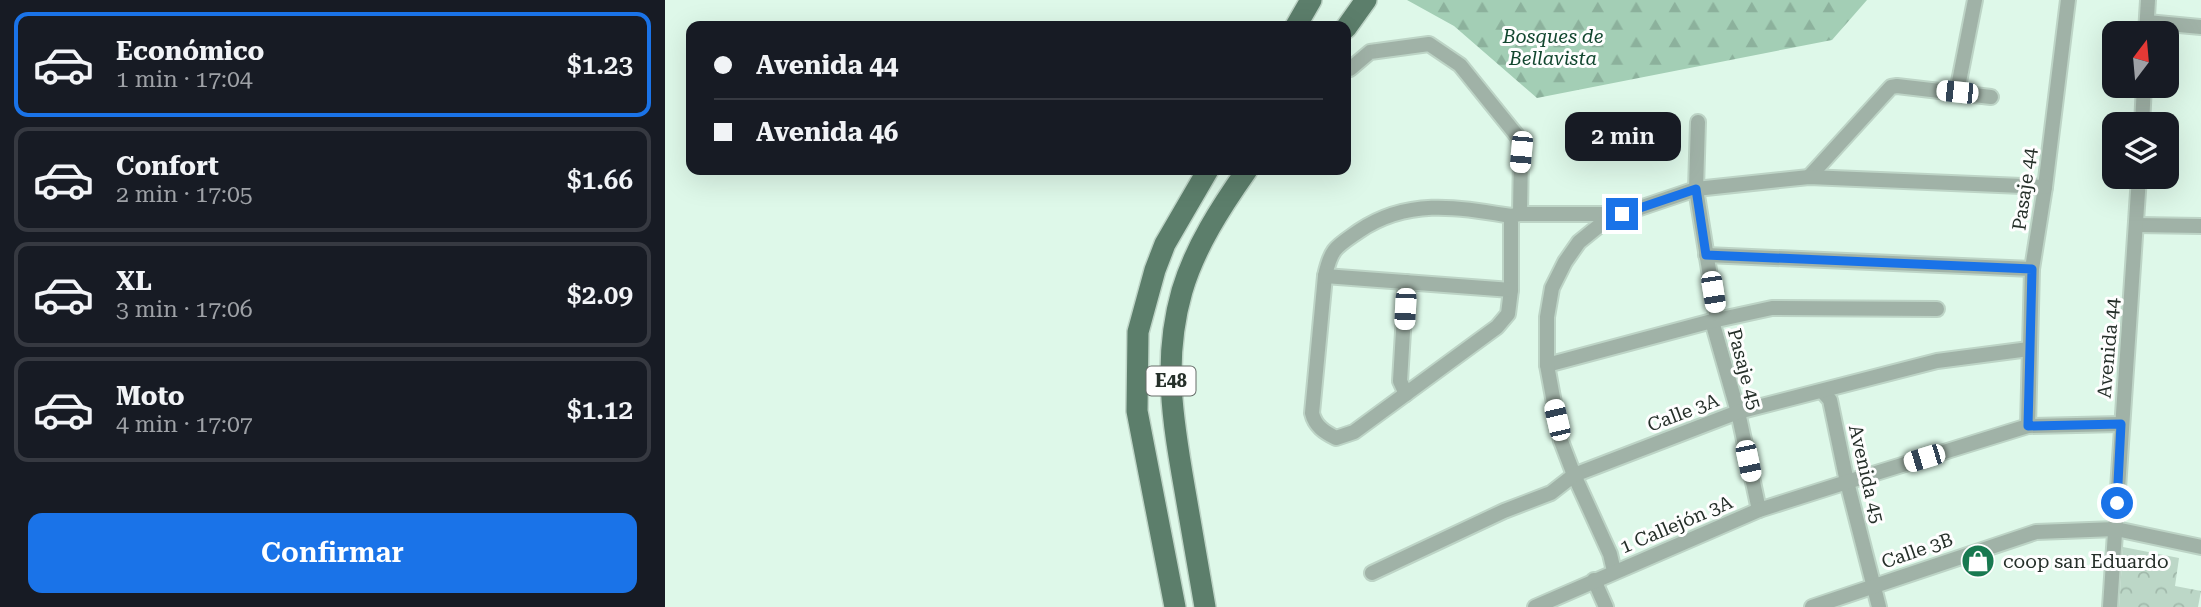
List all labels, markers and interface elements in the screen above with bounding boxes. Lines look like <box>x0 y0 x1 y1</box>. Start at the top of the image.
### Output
north arrow <box>2102 21 2179 98</box>
map controls <box>2102 21 2179 189</box>
park label: Bosques de Bellavista <box>1502 25 1604 70</box>
icon: car <box>32 33 95 96</box>
text: Económico <box>116 36 264 66</box>
text: $1.23 <box>567 50 633 80</box>
text: Avenida 44 <box>756 50 898 80</box>
text: 1 min · 17:04 <box>116 66 253 93</box>
car <box>1936 79 1979 105</box>
button: layers <box>2102 112 2179 189</box>
callout: 2 min <box>1564 113 1680 162</box>
text: Avenida 46 <box>756 117 898 147</box>
text: 2 min <box>1591 123 1655 150</box>
car <box>1509 130 1534 174</box>
street label: Pasaje 44 <box>2007 146 2042 232</box>
icon: car <box>32 148 95 211</box>
text: Confort <box>116 151 219 181</box>
text: $1.66 <box>567 165 633 195</box>
text: 2 min · 17:05 <box>116 181 253 208</box>
route end <box>1606 198 1638 230</box>
icon: car <box>32 263 95 326</box>
text: XL <box>116 266 152 296</box>
car <box>1700 270 1727 314</box>
text: $2.09 <box>567 280 633 310</box>
car <box>1394 287 1417 331</box>
text: 3 min · 17:06 <box>116 296 253 323</box>
street label: Avenida 44 <box>2093 297 2124 399</box>
street label: Pasaje 45 <box>1723 326 1766 412</box>
road number: E48 <box>1147 366 1195 396</box>
icon: car <box>32 378 95 441</box>
text: Moto <box>116 381 185 411</box>
street label: Calle 3A <box>1644 388 1723 437</box>
text: $1.12 <box>567 395 633 425</box>
car <box>1543 397 1572 443</box>
text: 4 min · 17:07 <box>116 411 253 438</box>
street label: Avenida 45 <box>1844 422 1889 526</box>
car <box>1734 438 1763 484</box>
car <box>1901 442 1948 474</box>
route start <box>2101 487 2133 519</box>
street label: 1 Callejón 3A <box>1617 490 1737 558</box>
button: Confirmar <box>28 513 637 593</box>
street label: Calle 3B <box>1878 528 1956 573</box>
shop icon: coop san Eduardo <box>1959 542 1997 580</box>
place label: coop san Eduardo <box>2003 550 2169 573</box>

